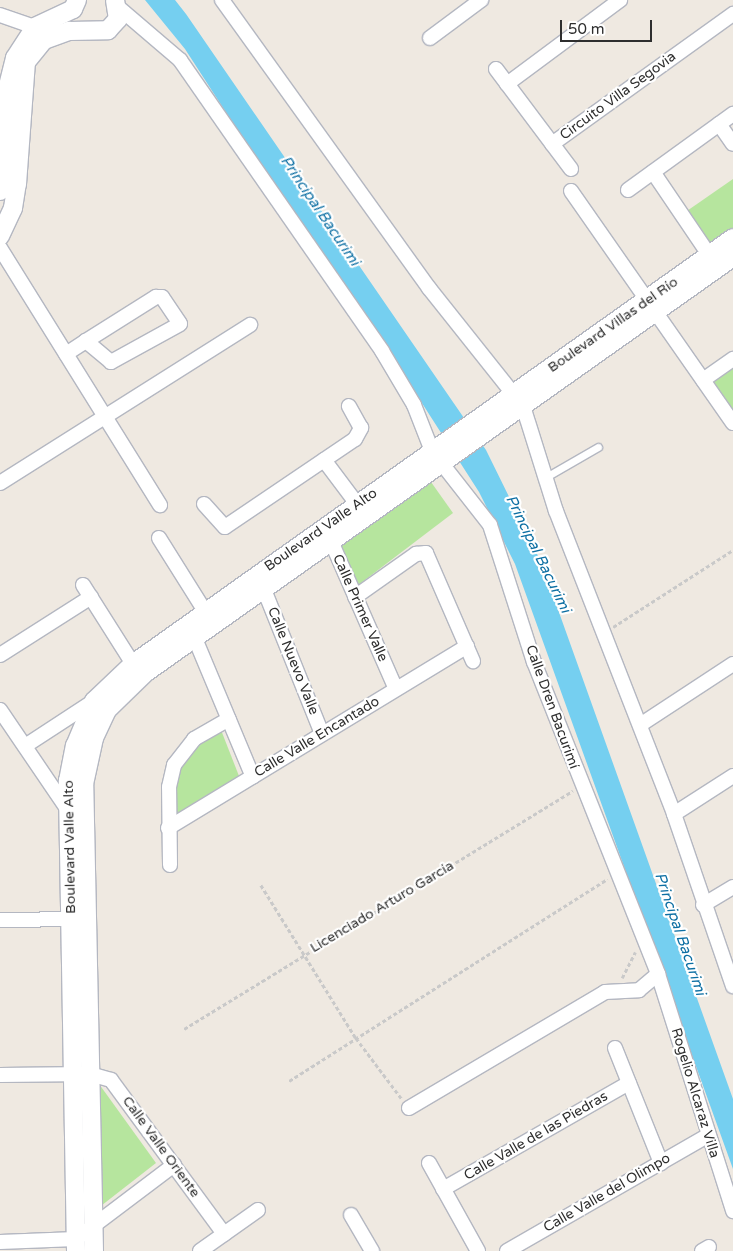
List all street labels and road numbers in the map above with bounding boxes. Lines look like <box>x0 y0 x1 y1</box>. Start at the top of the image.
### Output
street label: Circuito Villa Segovia <box>557 48 679 144</box>
street label: Boulevard Villas del Río <box>545 274 681 376</box>
street label: Boulevard Valle Alto <box>261 485 381 575</box>
street label: Calle Primer Valle <box>329 552 391 664</box>
street label: Calle Nuevo Valle <box>264 605 322 717</box>
street label: Calle Dren Bacurimí <box>522 643 582 771</box>
street label: Calle Valle Encantado <box>251 693 383 781</box>
street label: Boulevard Valle Alto <box>60 780 80 914</box>
street label: Licenciado Arturo García <box>307 857 457 957</box>
street label: Rogelio Alcaraz Villa <box>667 1026 723 1160</box>
street label: Calle Valle de las Piedras <box>461 1088 611 1184</box>
street label: Calle Valle Oriente <box>119 1093 203 1201</box>
street label: Calle Valle del Olimpo <box>541 1150 673 1236</box>

